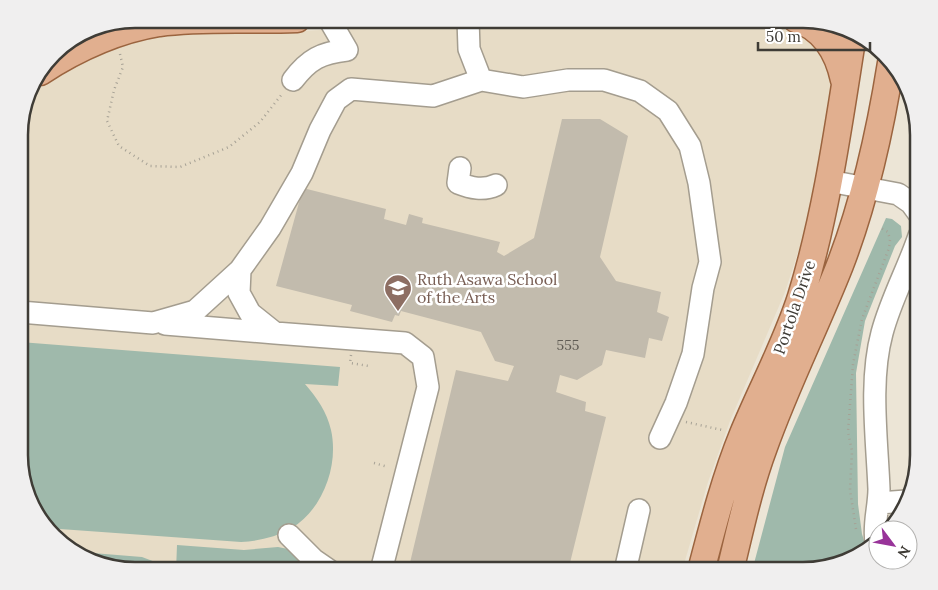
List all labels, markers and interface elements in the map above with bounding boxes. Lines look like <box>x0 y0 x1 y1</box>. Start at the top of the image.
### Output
scale bar <box>758 20 870 52</box>
text: 50 m <box>766 27 801 46</box>
street label: Portola Drive <box>769 257 820 357</box>
place label: Ruth Asawa School of the Arts <box>417 269 557 307</box>
school or university icon: Ruth Asawa School of the Arts <box>383 273 413 312</box>
house number: 555 <box>557 336 579 354</box>
north arrow <box>868 520 918 570</box>
text: N <box>893 543 915 561</box>

